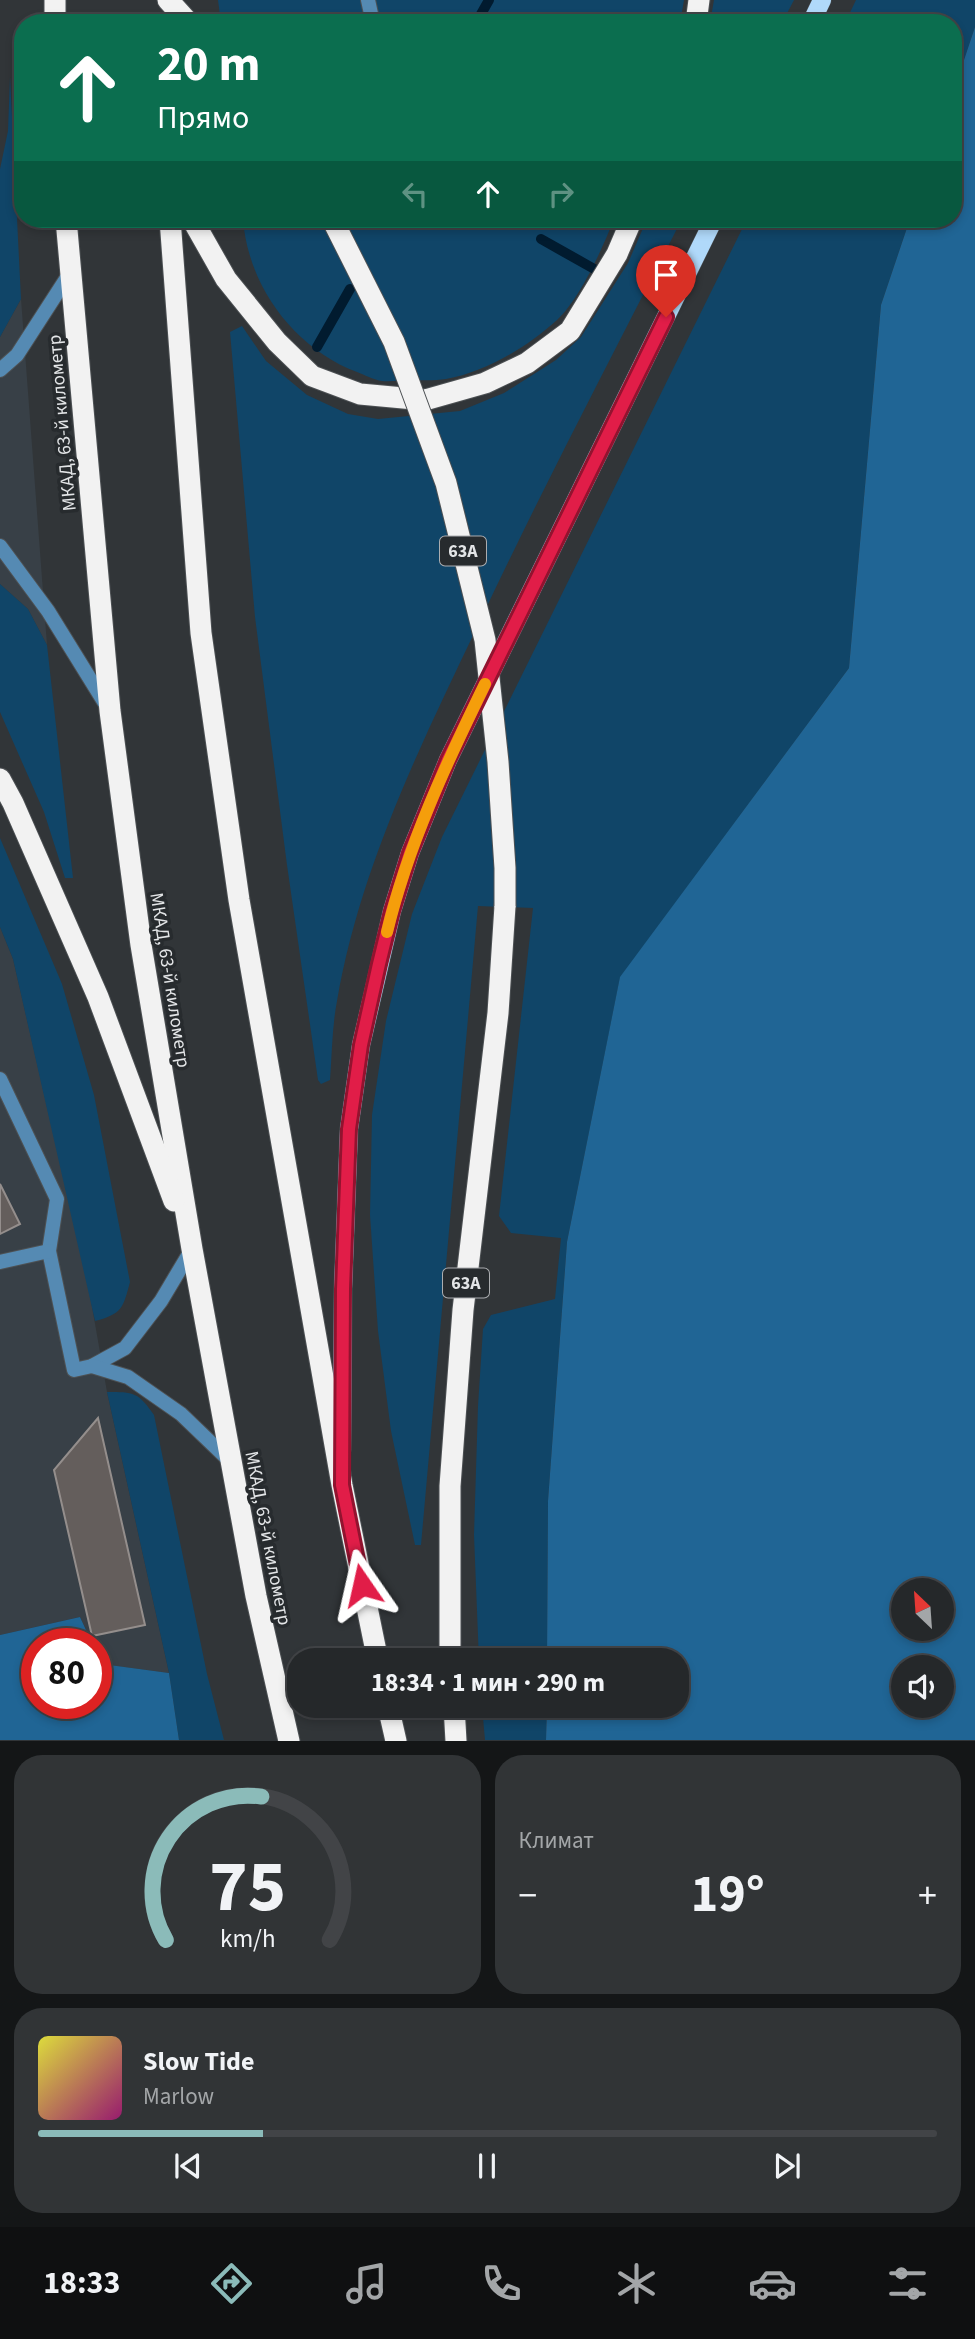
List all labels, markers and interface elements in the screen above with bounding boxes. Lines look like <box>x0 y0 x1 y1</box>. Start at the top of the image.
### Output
text: 20 m <box>157 30 261 100</box>
icon: ahead <box>42 42 133 133</box>
text: Прямо <box>157 95 249 141</box>
icon: left <box>396 175 434 213</box>
icon: ahead <box>469 175 507 213</box>
icon: right <box>542 175 580 213</box>
pin <box>636 245 696 317</box>
icon: arrive <box>647 256 685 294</box>
street label: МКАД, 63-й километр <box>41 334 84 512</box>
road number: 63A <box>440 536 486 566</box>
street label: МКАД, 63-й километр <box>142 891 197 1070</box>
road number: 63A <box>443 1268 489 1298</box>
street label: МКАД, 63-й километр <box>237 1449 298 1628</box>
position arrow <box>325 1548 399 1622</box>
north arrow <box>891 1578 954 1642</box>
map controls <box>891 1578 954 1718</box>
speed limit sign: 80 <box>21 1628 112 1719</box>
button: sound <box>891 1655 954 1718</box>
text: 18:34 · 1 мин · 290 m <box>371 1664 605 1701</box>
text: Климат <box>519 1824 594 1857</box>
text: 75 <box>209 1836 286 1940</box>
text: 19° <box>691 1858 765 1932</box>
text: − <box>519 1869 537 1923</box>
text: + <box>918 1869 937 1923</box>
text: km/h <box>220 1921 275 1957</box>
text: Slow Tide <box>143 2043 254 2080</box>
text: Marlow <box>143 2080 214 2113</box>
icon: previous <box>169 2147 207 2185</box>
icon: pause <box>468 2147 506 2185</box>
icon: next <box>768 2147 806 2185</box>
icon: directions <box>207 2259 256 2308</box>
icon: music <box>342 2259 391 2308</box>
icon: phone <box>477 2259 526 2308</box>
icon: climate <box>612 2259 661 2308</box>
icon: car <box>748 2259 797 2308</box>
icon: filters <box>883 2259 932 2308</box>
text: 18:33 <box>43 2260 120 2306</box>

